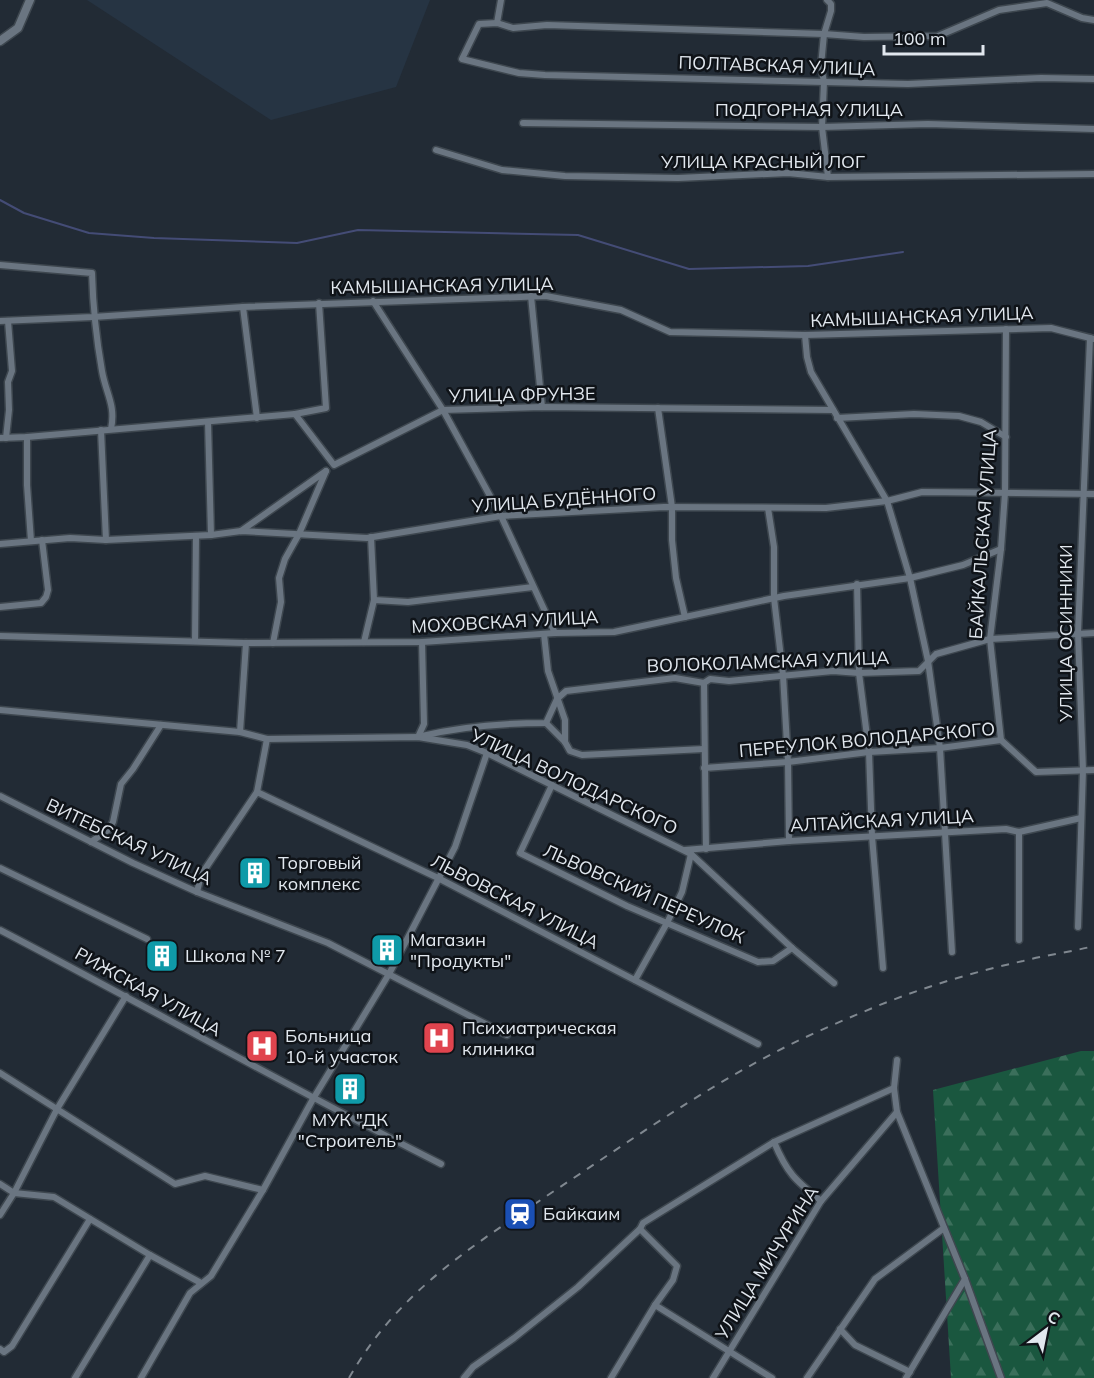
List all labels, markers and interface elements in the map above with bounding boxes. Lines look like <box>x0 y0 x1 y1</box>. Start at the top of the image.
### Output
scale bar <box>884 18 983 56</box>
text: 100 m <box>893 27 946 50</box>
street label: ПОЛТАВСКАЯ УЛИЦА <box>678 51 876 80</box>
street label: ПОДГОРНАЯ УЛИЦА <box>715 98 903 121</box>
street label: УЛИЦА КРАСНЫЙ ЛОГ <box>660 150 865 173</box>
street label: КАМЫШАНСКАЯ УЛИЦА <box>330 272 554 299</box>
street label: КАМЫШАНСКАЯ УЛИЦА <box>810 301 1034 332</box>
street label: УЛИЦА ФРУНЗЕ <box>447 382 596 407</box>
street label: БАЙКАЛЬСКАЯ УЛИЦА <box>964 428 1001 640</box>
street label: УЛИЦА БУДЁННОГО <box>470 482 657 517</box>
street label: УЛИЦА ОСИННИКИ <box>1054 544 1077 723</box>
street label: МОХОВСКАЯ УЛИЦА <box>411 605 599 638</box>
street label: ВОЛОКОЛАМСКАЯ УЛИЦА <box>646 646 890 677</box>
street label: ПЕРЕУЛОК ВОЛОДАРСКОГО <box>738 717 996 762</box>
street label: УЛИЦА ВОЛОДАРСКОГО <box>466 723 681 840</box>
street label: ВИТЕБСКАЯ УЛИЦА <box>43 793 216 890</box>
street label: АЛТАЙСКАЯ УЛИЦА <box>790 804 974 837</box>
street label: ЛЬВОВСКИЙ ПЕРЕУЛОК <box>540 839 749 948</box>
street label: ЛЬВОВСКАЯ УЛИЦА <box>427 849 603 954</box>
place label: Торговый комплекс <box>278 851 362 895</box>
building icon: Торговый комплекс <box>237 855 273 891</box>
place label: Магазин "Продукты" <box>410 928 511 972</box>
building icon: Магазин "Продукты" <box>369 932 405 968</box>
building icon: Школа № 7 <box>144 938 180 974</box>
street label: РИЖСКАЯ УЛИЦА <box>71 942 226 1041</box>
place label: Школа № 7 <box>185 944 286 967</box>
place label: Психиатрическая клиника <box>462 1016 617 1060</box>
hospital icon: Психиатрическая клиника <box>421 1020 457 1056</box>
place label: Больница 10-й участок <box>285 1024 398 1068</box>
hospital icon: Больница 10-й участок <box>244 1028 280 1064</box>
building icon: МУК "ДК "Строитель" <box>332 1071 368 1107</box>
place label: МУК "ДК "Строитель" <box>298 1108 402 1152</box>
street label: УЛИЦА МИЧУРИНА <box>709 1182 823 1345</box>
station icon: Байкаим <box>502 1196 538 1232</box>
place label: Байкаим <box>543 1202 620 1225</box>
north arrow <box>1016 1300 1076 1360</box>
text: С <box>1044 1306 1064 1329</box>

